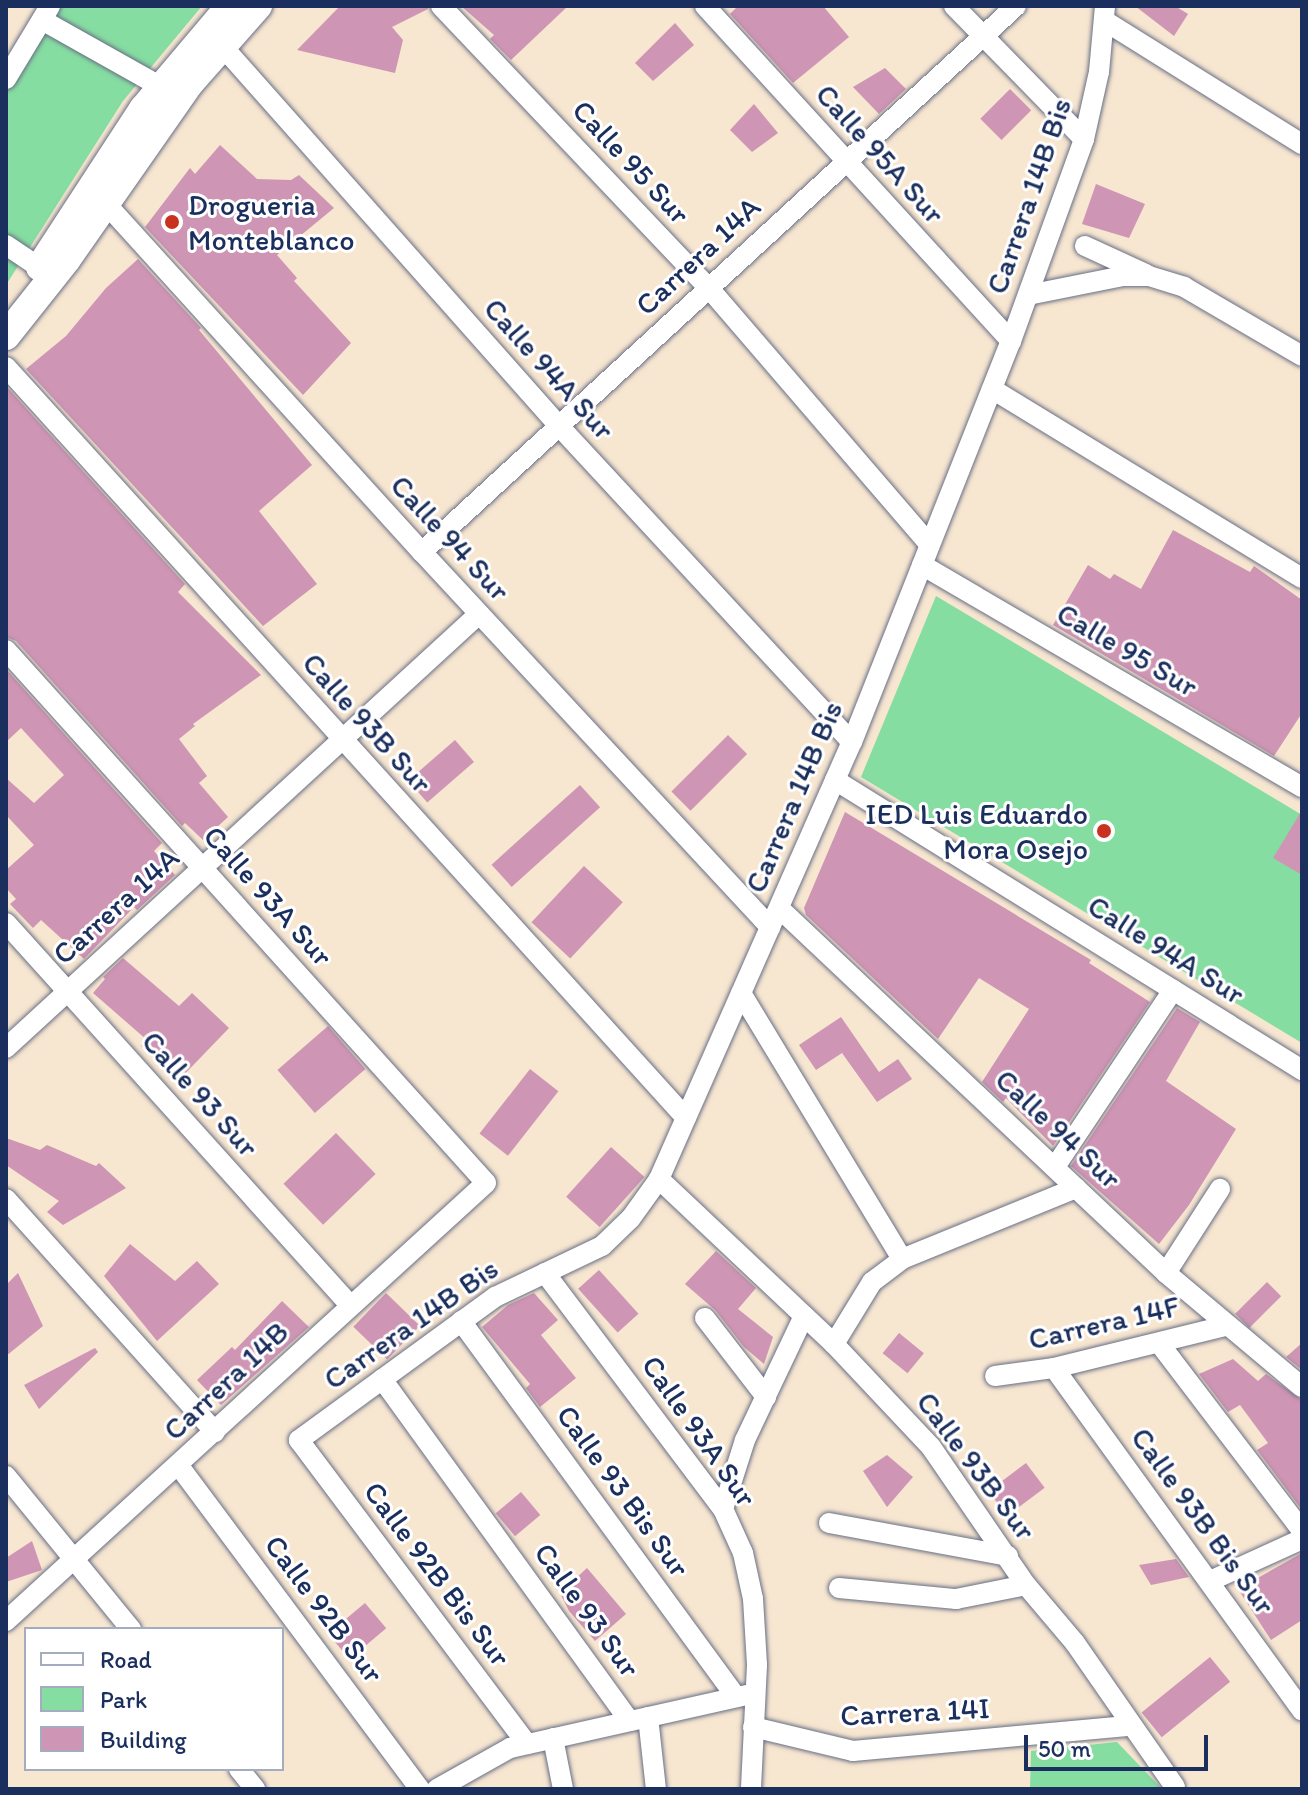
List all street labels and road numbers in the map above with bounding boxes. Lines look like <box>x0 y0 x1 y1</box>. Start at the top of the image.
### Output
street label: Calle 95A Sur <box>808 77 952 231</box>
street label: Calle 95 Sur <box>564 93 698 231</box>
street label: Carrera 14B Bis <box>979 93 1079 299</box>
street label: Carrera 14A <box>628 189 768 323</box>
street label: Calle 94A Sur <box>476 291 622 447</box>
street label: Calle 94 Sur <box>383 468 517 608</box>
street label: Calle 95 Sur <box>1050 595 1204 705</box>
street label: Calle 93B Sur <box>295 645 439 801</box>
street label: Carrera 14B Bis <box>737 696 851 898</box>
street label: Calle 93A Sur <box>196 818 340 974</box>
street label: Carrera 14A <box>45 840 187 972</box>
street label: Calle 94A Sur <box>1081 888 1251 1012</box>
street label: Calle 93 Sur <box>134 1024 266 1164</box>
street label: Calle 94 Sur <box>988 1062 1128 1196</box>
street label: Carrera 14B Bis <box>317 1250 505 1398</box>
street label: Carrera 14F <box>1025 1288 1183 1358</box>
street label: Carrera 14B <box>156 1314 296 1448</box>
street label: Calle 93A Sur <box>634 1348 764 1514</box>
street label: Calle 93B Sur <box>909 1385 1043 1547</box>
street label: Calle 93 Bis Sur <box>548 1398 698 1584</box>
street label: Calle 93B Bis Sur <box>1123 1420 1283 1622</box>
street label: Calle 92B Bis Sur <box>356 1474 518 1674</box>
street label: Calle 92B Sur <box>257 1528 391 1690</box>
street label: Calle 93 Sur <box>526 1536 648 1684</box>
street label: Carrera 14I <box>839 1690 991 1734</box>

